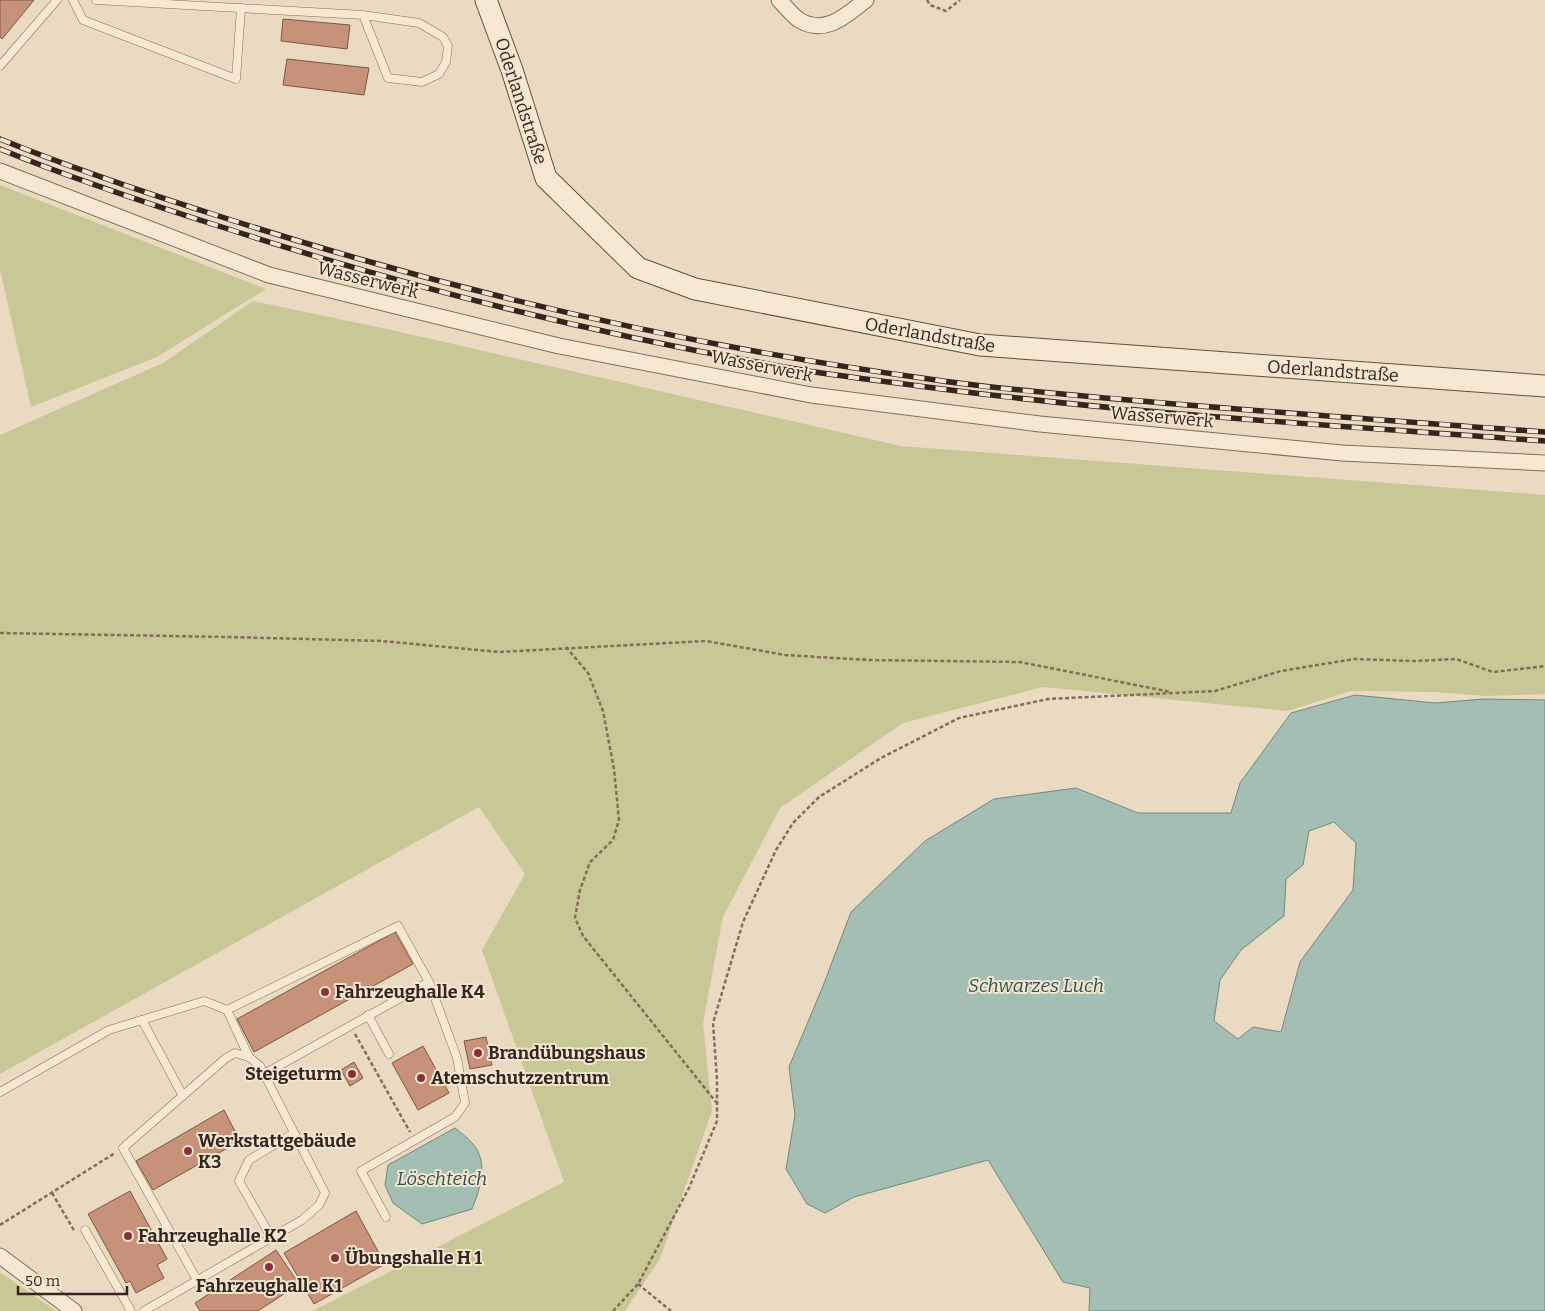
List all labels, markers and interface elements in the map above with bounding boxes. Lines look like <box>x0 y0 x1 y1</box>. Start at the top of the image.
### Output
street label: Oderlandstraße <box>490 35 552 167</box>
street label: Wasserwerk <box>315 257 422 303</box>
street label: Oderlandstraße <box>863 313 997 357</box>
street label: Wasserwerk <box>709 345 816 387</box>
street label: Oderlandstraße <box>1266 355 1400 387</box>
street label: Wasserwerk <box>1109 402 1215 433</box>
water label: Schwarzes Luch <box>968 974 1104 997</box>
place label: Fahrzeughalle K4 <box>335 981 485 1003</box>
marker: Fahrzeughalle K4 <box>319 986 331 998</box>
place label: Brandübungshaus <box>488 1042 646 1064</box>
marker: Brandübungshaus <box>472 1047 484 1059</box>
place label: Steigeturm <box>245 1063 342 1085</box>
place label: Atemschutzzentrum <box>431 1067 609 1089</box>
marker: Steigeturm <box>346 1068 358 1080</box>
marker: Atemschutzzentrum <box>415 1072 427 1084</box>
place label: Werkstattgebäude K3 <box>198 1130 356 1173</box>
marker: Werkstattgebäude K3 <box>182 1145 194 1157</box>
water label: Löschteich <box>397 1167 487 1190</box>
place label: Fahrzeughalle K2 <box>138 1225 287 1247</box>
marker: Fahrzeughalle K2 <box>122 1230 134 1242</box>
place label: Übungshalle H 1 <box>345 1247 482 1269</box>
marker: Übungshalle H 1 <box>329 1252 341 1264</box>
marker: Fahrzeughalle K1 <box>263 1261 275 1273</box>
scale bar <box>18 1264 126 1296</box>
text: 50 m <box>25 1272 61 1290</box>
place label: Fahrzeughalle K1 <box>196 1275 343 1297</box>

